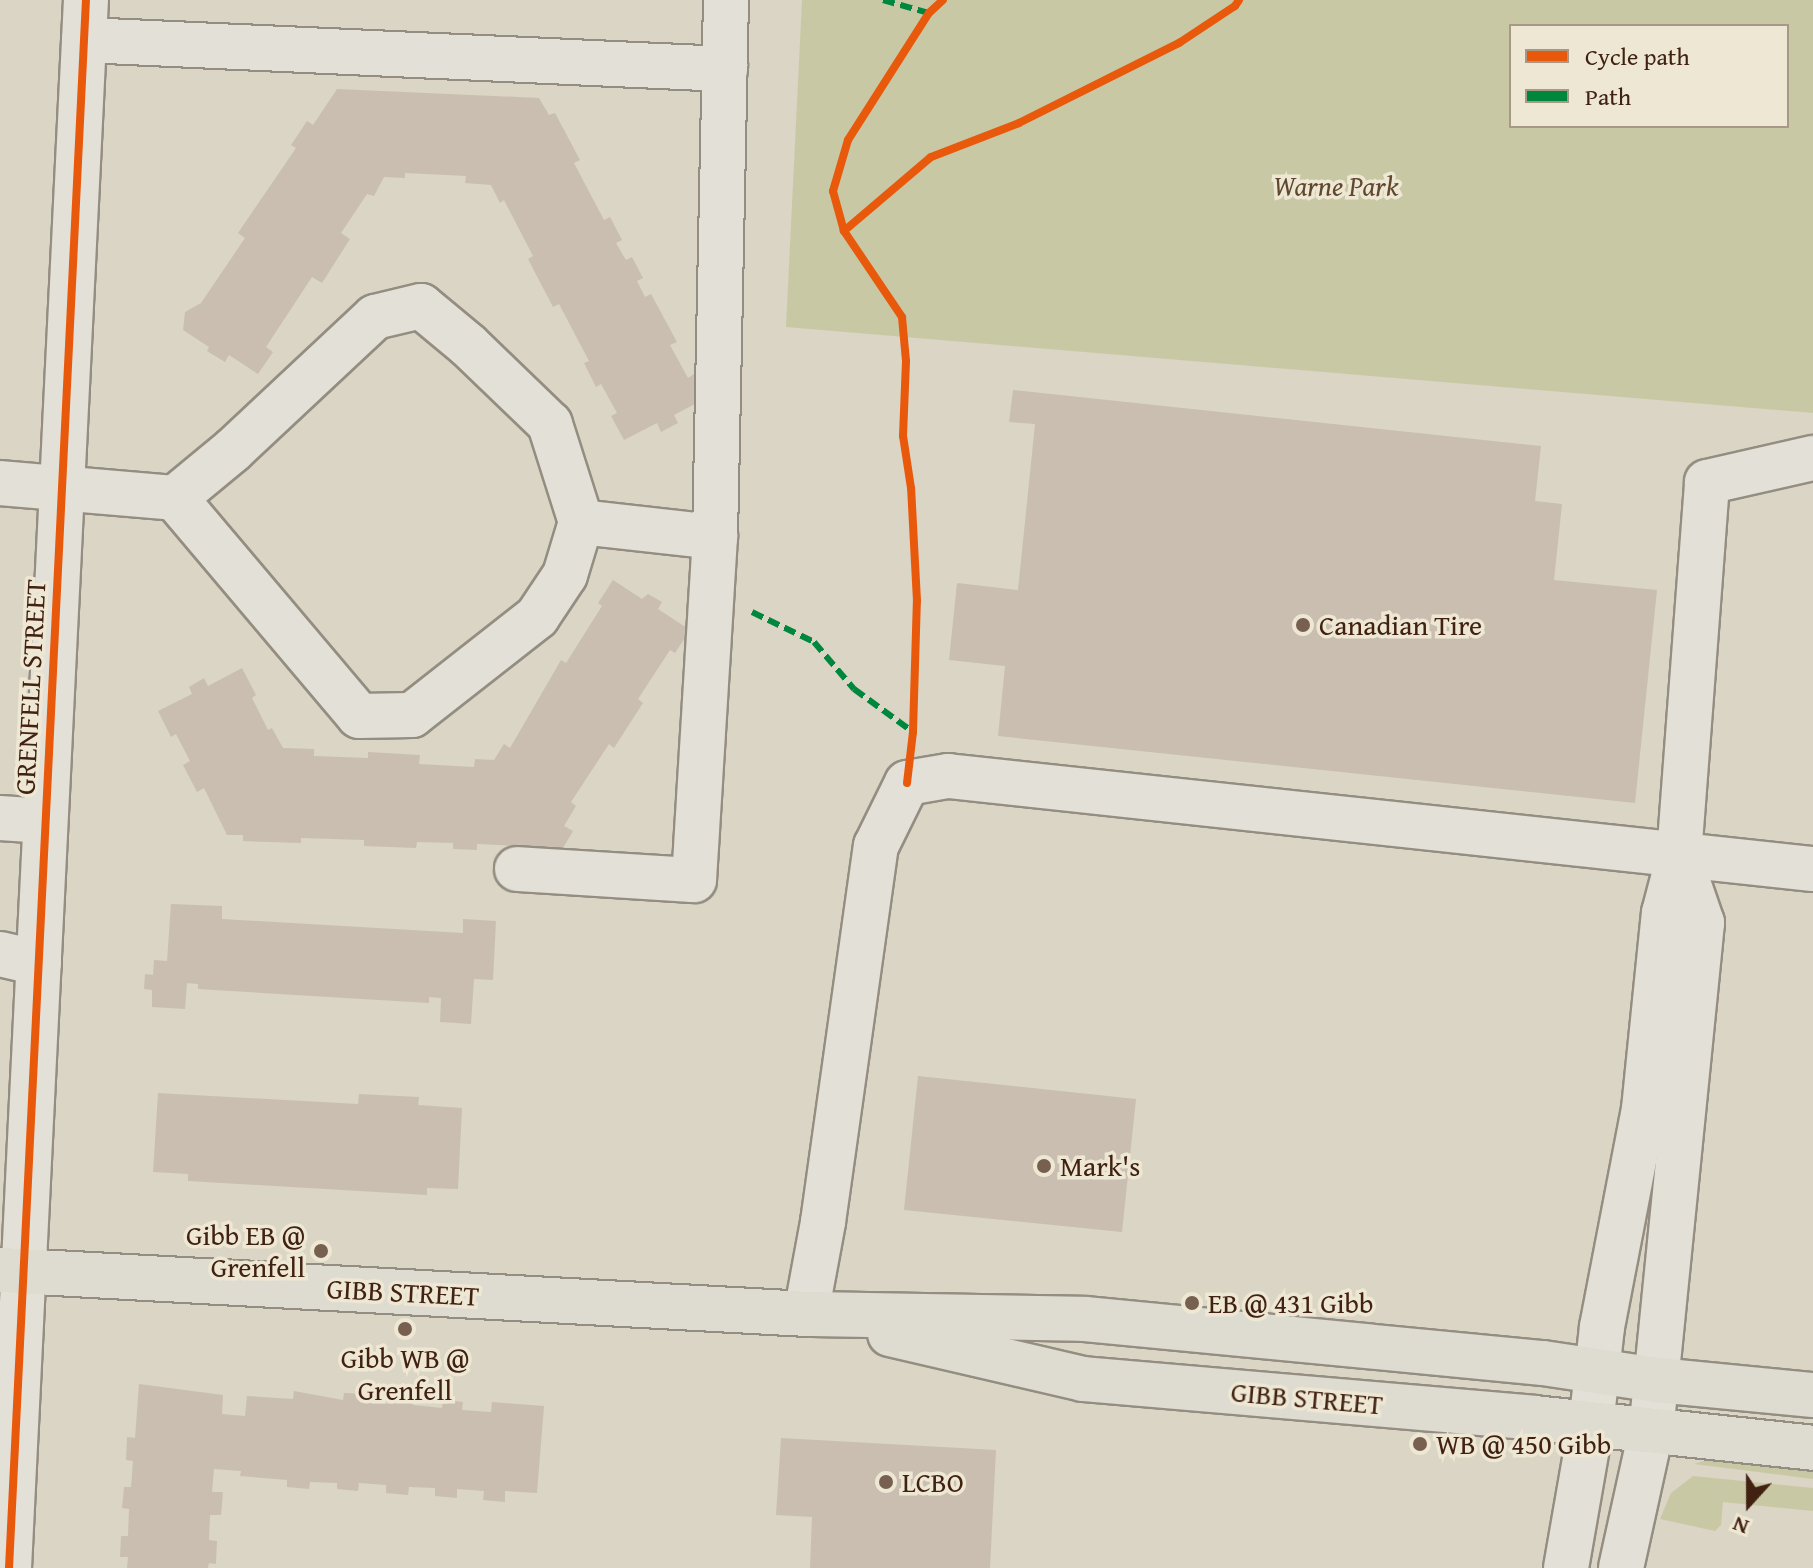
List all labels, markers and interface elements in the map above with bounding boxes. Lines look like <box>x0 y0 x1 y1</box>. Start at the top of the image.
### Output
legend <box>1509 24 1789 128</box>
text: Cycle path <box>1585 39 1690 74</box>
text: Path <box>1585 79 1631 114</box>
park label: Warne Park <box>1273 169 1399 203</box>
street label: GRENFELL STREET <box>8 578 52 796</box>
place label: Canadian Tire <box>1319 608 1482 642</box>
marker: Canadian Tire <box>1294 616 1312 634</box>
place label: Mark's <box>1060 1149 1140 1183</box>
marker: Mark's <box>1035 1157 1053 1175</box>
place label: Gibb EB @ Grenfell <box>186 1218 305 1284</box>
marker: Gibb EB @ Grenfell <box>312 1242 330 1260</box>
street label: GIBB STREET <box>326 1271 480 1313</box>
place label: EB @ 431 Gibb <box>1208 1286 1374 1320</box>
marker: EB @ 431 Gibb <box>1183 1294 1201 1312</box>
marker: Gibb WB @ Grenfell <box>396 1320 414 1338</box>
place label: Gibb WB @ Grenfell <box>341 1341 469 1407</box>
street label: GIBB STREET <box>1230 1375 1384 1421</box>
place label: WB @ 450 Gibb <box>1436 1427 1611 1461</box>
marker: WB @ 450 Gibb <box>1411 1435 1429 1453</box>
north arrow <box>1709 1464 1789 1544</box>
place label: LCBO <box>902 1465 964 1499</box>
marker: LCBO <box>877 1473 895 1491</box>
text: N <box>1728 1509 1753 1544</box>

